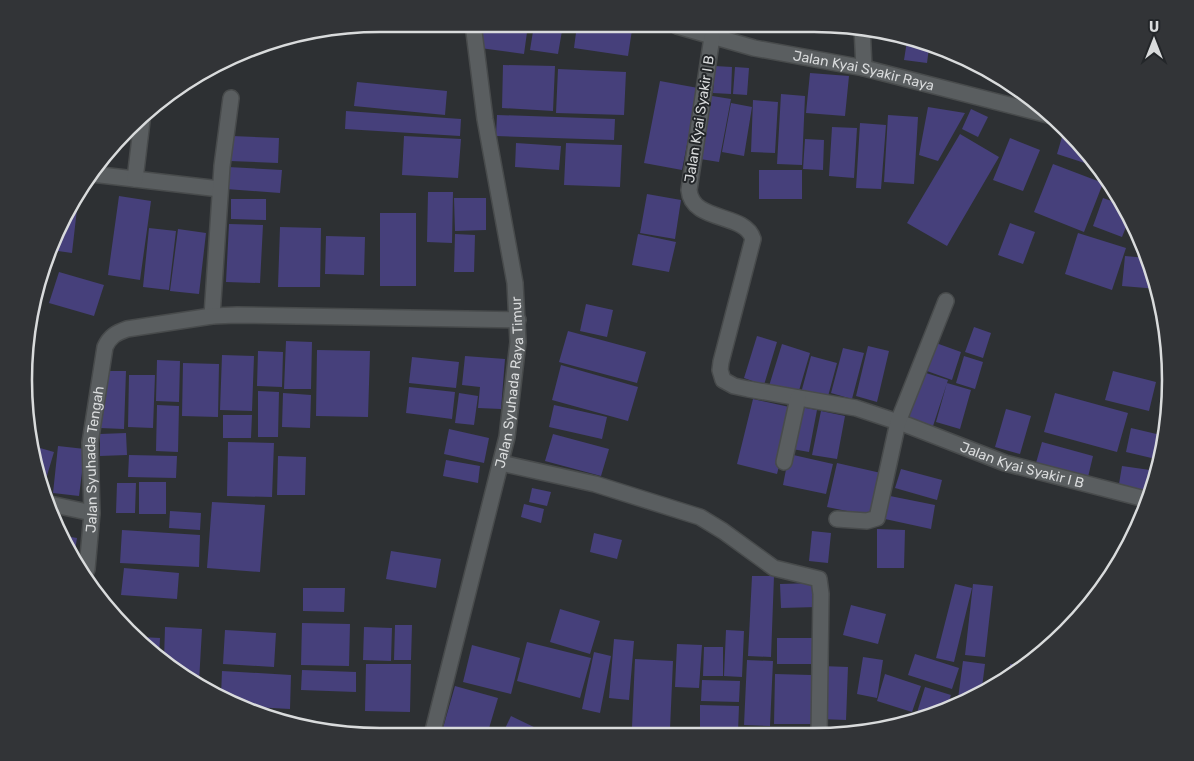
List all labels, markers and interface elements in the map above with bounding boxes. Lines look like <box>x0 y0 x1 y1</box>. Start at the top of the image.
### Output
north arrow <box>1129 15 1179 65</box>
text: U <box>1149 19 1159 36</box>
street label: Jalan Kyai Syakir Raya <box>792 47 936 95</box>
street label: Jalan Kyai Syakir I B <box>681 54 718 184</box>
street label: Jalan Syuhada Raya Timur <box>491 295 527 470</box>
street label: Jalan Syuhada Tengah <box>82 385 108 534</box>
street label: Jalan Kyai Syakir I B <box>957 438 1086 492</box>

